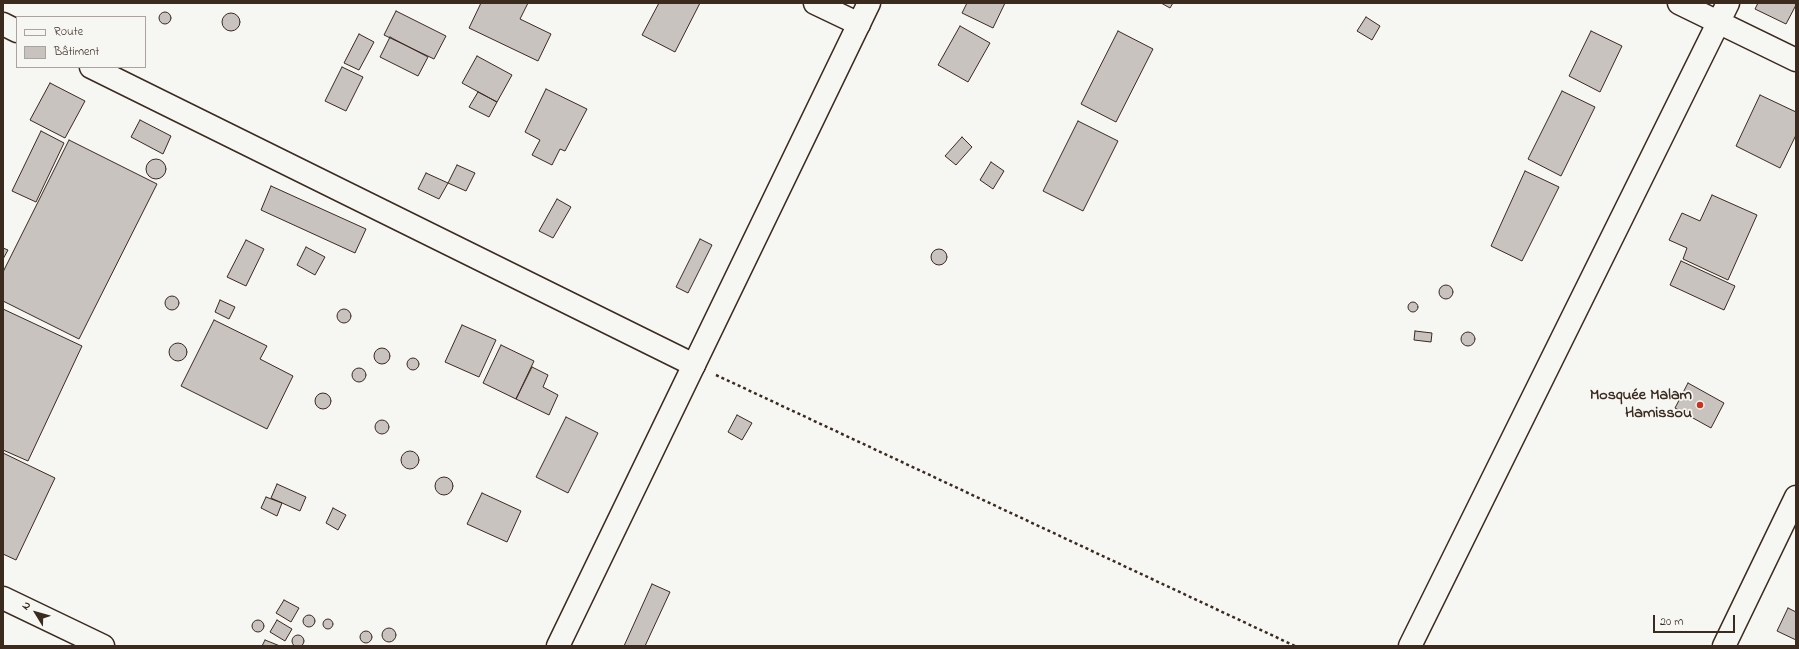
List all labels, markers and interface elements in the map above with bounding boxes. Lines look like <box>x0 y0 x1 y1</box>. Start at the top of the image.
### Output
legend <box>16 16 146 68</box>
text: Route <box>54 23 83 41</box>
text: Bâtiment <box>54 43 99 61</box>
place label: Mosquée Malam Hamissou <box>1590 386 1692 424</box>
marker: Mosquée Malam Hamissou <box>1695 400 1705 410</box>
north arrow <box>16 593 56 633</box>
text: N <box>18 598 35 614</box>
scale bar <box>1655 607 1737 633</box>
text: 20 m <box>1660 613 1683 631</box>

